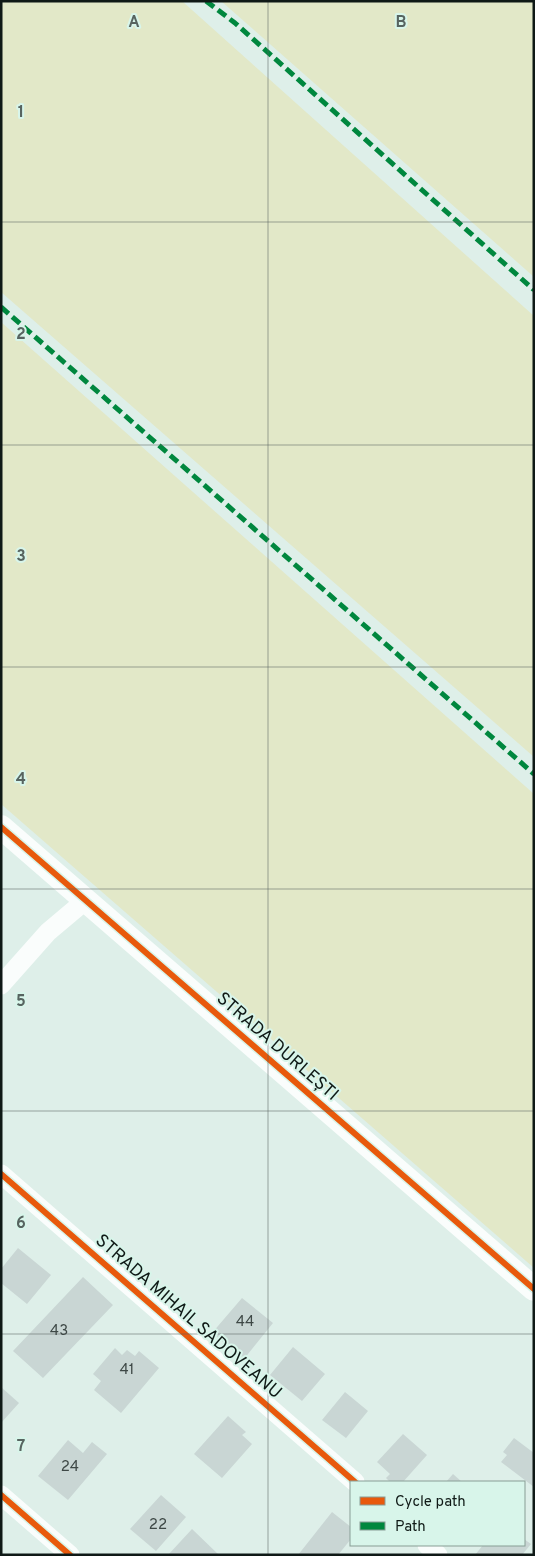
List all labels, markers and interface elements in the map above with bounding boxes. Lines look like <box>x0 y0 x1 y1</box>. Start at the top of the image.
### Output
text: A <box>128 13 140 33</box>
text: B <box>395 13 407 33</box>
text: 1 <box>18 103 24 123</box>
text: 2 <box>16 325 26 345</box>
text: 3 <box>16 547 26 567</box>
text: 4 <box>16 770 26 790</box>
street label: STRADA DURLEȘTI <box>211 988 343 1106</box>
text: 5 <box>16 992 26 1012</box>
text: 6 <box>16 1214 26 1234</box>
street label: STRADA MIHAIL SADOVEANU <box>90 1230 286 1404</box>
house number: 44 <box>236 1313 254 1332</box>
house number: 43 <box>50 1322 68 1341</box>
house number: 41 <box>120 1361 134 1380</box>
text: 7 <box>17 1437 25 1457</box>
house number: 24 <box>61 1458 79 1477</box>
legend <box>350 1481 525 1546</box>
text: Cycle path <box>395 1493 466 1512</box>
house number: 22 <box>149 1516 167 1535</box>
text: Path <box>395 1518 426 1537</box>

